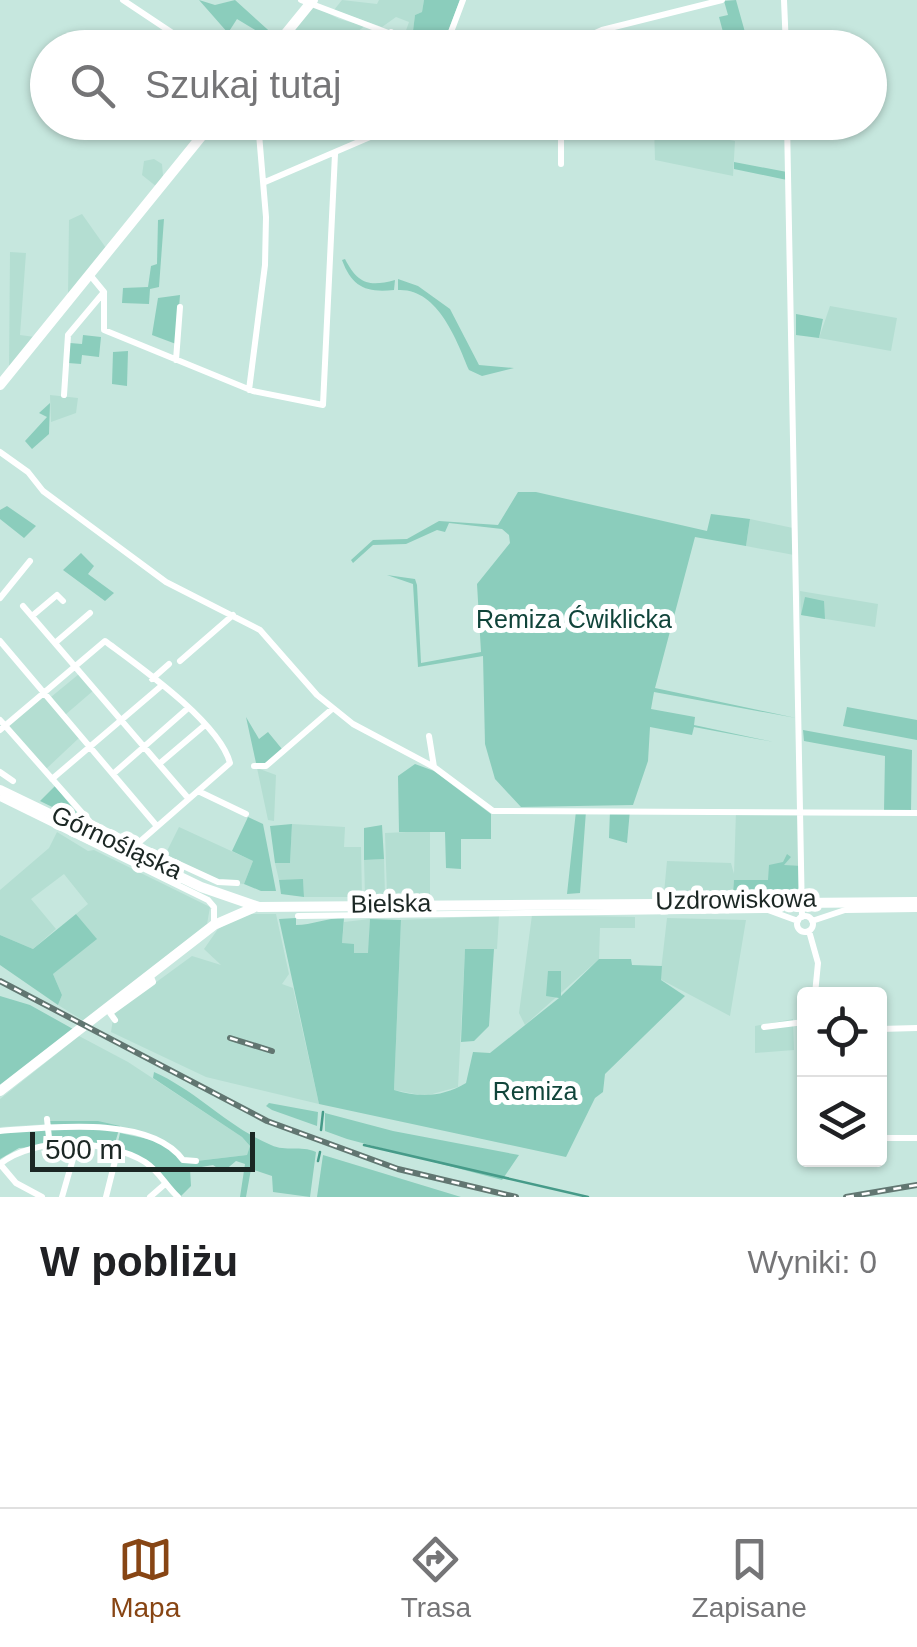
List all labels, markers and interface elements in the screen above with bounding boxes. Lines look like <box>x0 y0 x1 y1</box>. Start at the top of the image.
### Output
search box <box>30 30 887 140</box>
icon: search <box>65 58 120 113</box>
text: Szukaj tutaj <box>145 64 341 106</box>
park label: Remiza Ćwiklicka <box>476 605 672 633</box>
street label: Górnośląska <box>47 800 187 884</box>
street label: Uzdrowiskowa <box>655 884 817 914</box>
street label: Bielska <box>350 888 432 918</box>
map controls <box>797 987 887 1167</box>
button: locate <box>797 987 887 1077</box>
park label: Remiza <box>493 1077 577 1105</box>
button: layers <box>797 1077 887 1167</box>
scale bar <box>30 1127 255 1172</box>
text: 500 m <box>45 1134 123 1165</box>
text: W pobliżu <box>40 1238 238 1285</box>
text: Wyniki: 0 <box>747 1244 877 1280</box>
tab: Mapa <box>110 1532 180 1624</box>
tab: Trasa <box>401 1532 471 1624</box>
tab: Zapisane <box>692 1532 807 1624</box>

